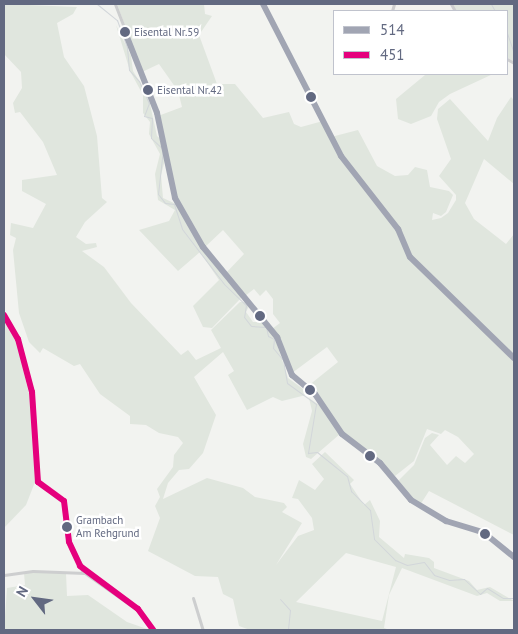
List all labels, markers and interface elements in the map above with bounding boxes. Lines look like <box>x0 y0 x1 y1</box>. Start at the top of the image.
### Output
legend <box>333 10 508 75</box>
text: 514 <box>380 20 405 39</box>
place label: Eisental Nr.59 <box>134 25 199 39</box>
marker: Eisental Nr.59 <box>120 27 130 37</box>
text: 451 <box>380 45 405 64</box>
place label: Eisental Nr.42 <box>157 83 222 97</box>
marker: Eisental Nr.42 <box>143 85 153 95</box>
unlabelled marker <box>306 92 316 102</box>
unlabelled marker <box>255 311 265 321</box>
unlabelled marker <box>305 385 315 395</box>
unlabelled marker <box>365 451 375 461</box>
place label: Grambach Am Rehgrund <box>76 514 139 540</box>
marker: Grambach Am Rehgrund <box>62 522 72 532</box>
unlabelled marker <box>480 529 490 539</box>
north arrow <box>10 574 60 624</box>
text: N <box>12 583 32 600</box>

